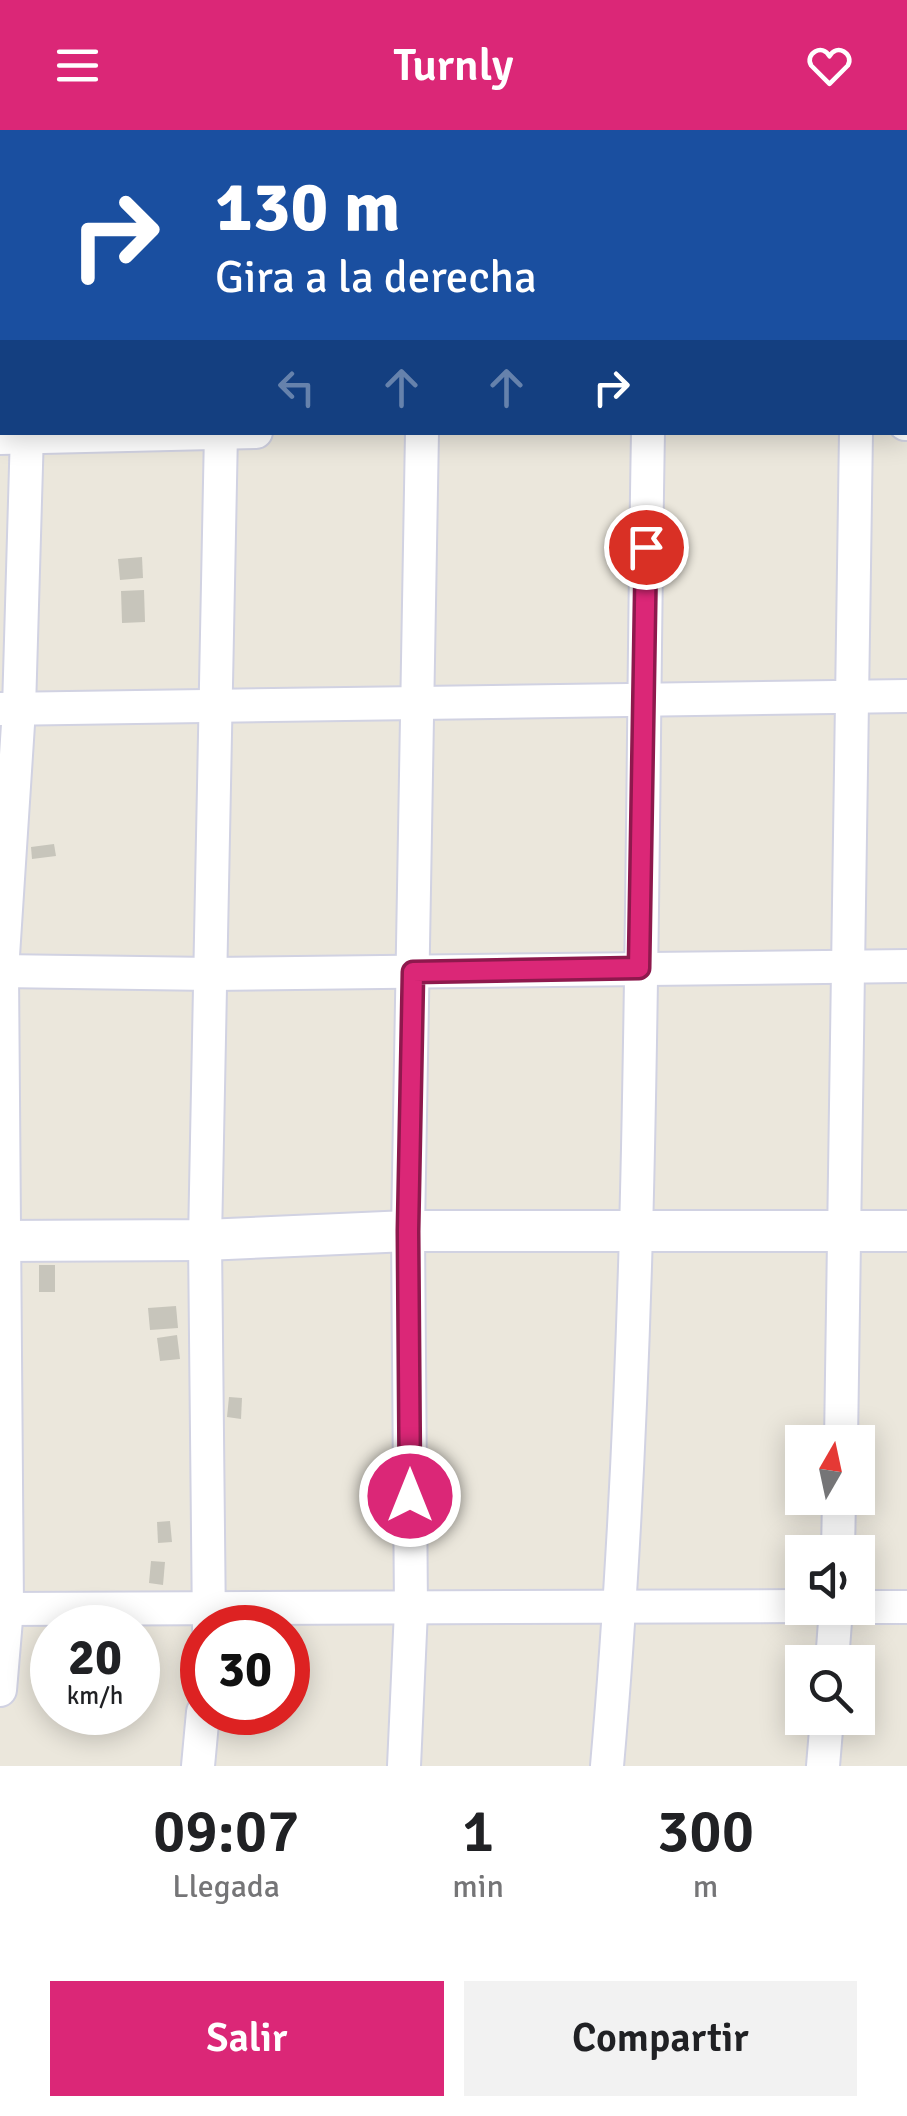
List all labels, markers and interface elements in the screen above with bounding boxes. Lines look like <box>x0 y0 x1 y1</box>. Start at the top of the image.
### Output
icon: menu <box>50 38 105 93</box>
text: Turnly <box>393 38 514 93</box>
icon: heart <box>802 38 857 93</box>
text: 130 m <box>215 164 400 250</box>
icon: right <box>50 170 180 300</box>
text: Gira a la derecha <box>215 250 537 305</box>
icon: left <box>269 360 324 415</box>
icon: ahead <box>374 360 429 415</box>
icon: ahead <box>479 360 534 415</box>
icon: right <box>584 360 639 415</box>
pin <box>604 505 689 590</box>
icon: arrive <box>619 520 674 575</box>
north arrow <box>785 1425 875 1515</box>
map controls <box>785 1425 875 1735</box>
position arrow <box>358 1444 462 1548</box>
button: sound <box>785 1535 875 1625</box>
speed limit sign: 30 <box>180 1605 310 1735</box>
text: 20 <box>68 1627 122 1689</box>
button: search <box>785 1645 875 1735</box>
text: km/h <box>67 1680 123 1711</box>
text: 09:07 <box>153 1795 299 1869</box>
text: 1 <box>462 1795 494 1869</box>
text: 300 <box>657 1795 754 1869</box>
text: Llegada <box>172 1867 280 1906</box>
text: min <box>452 1867 504 1906</box>
text: m <box>693 1867 718 1906</box>
button: Salir <box>50 1981 444 2096</box>
button: Compartir <box>464 1981 857 2096</box>

